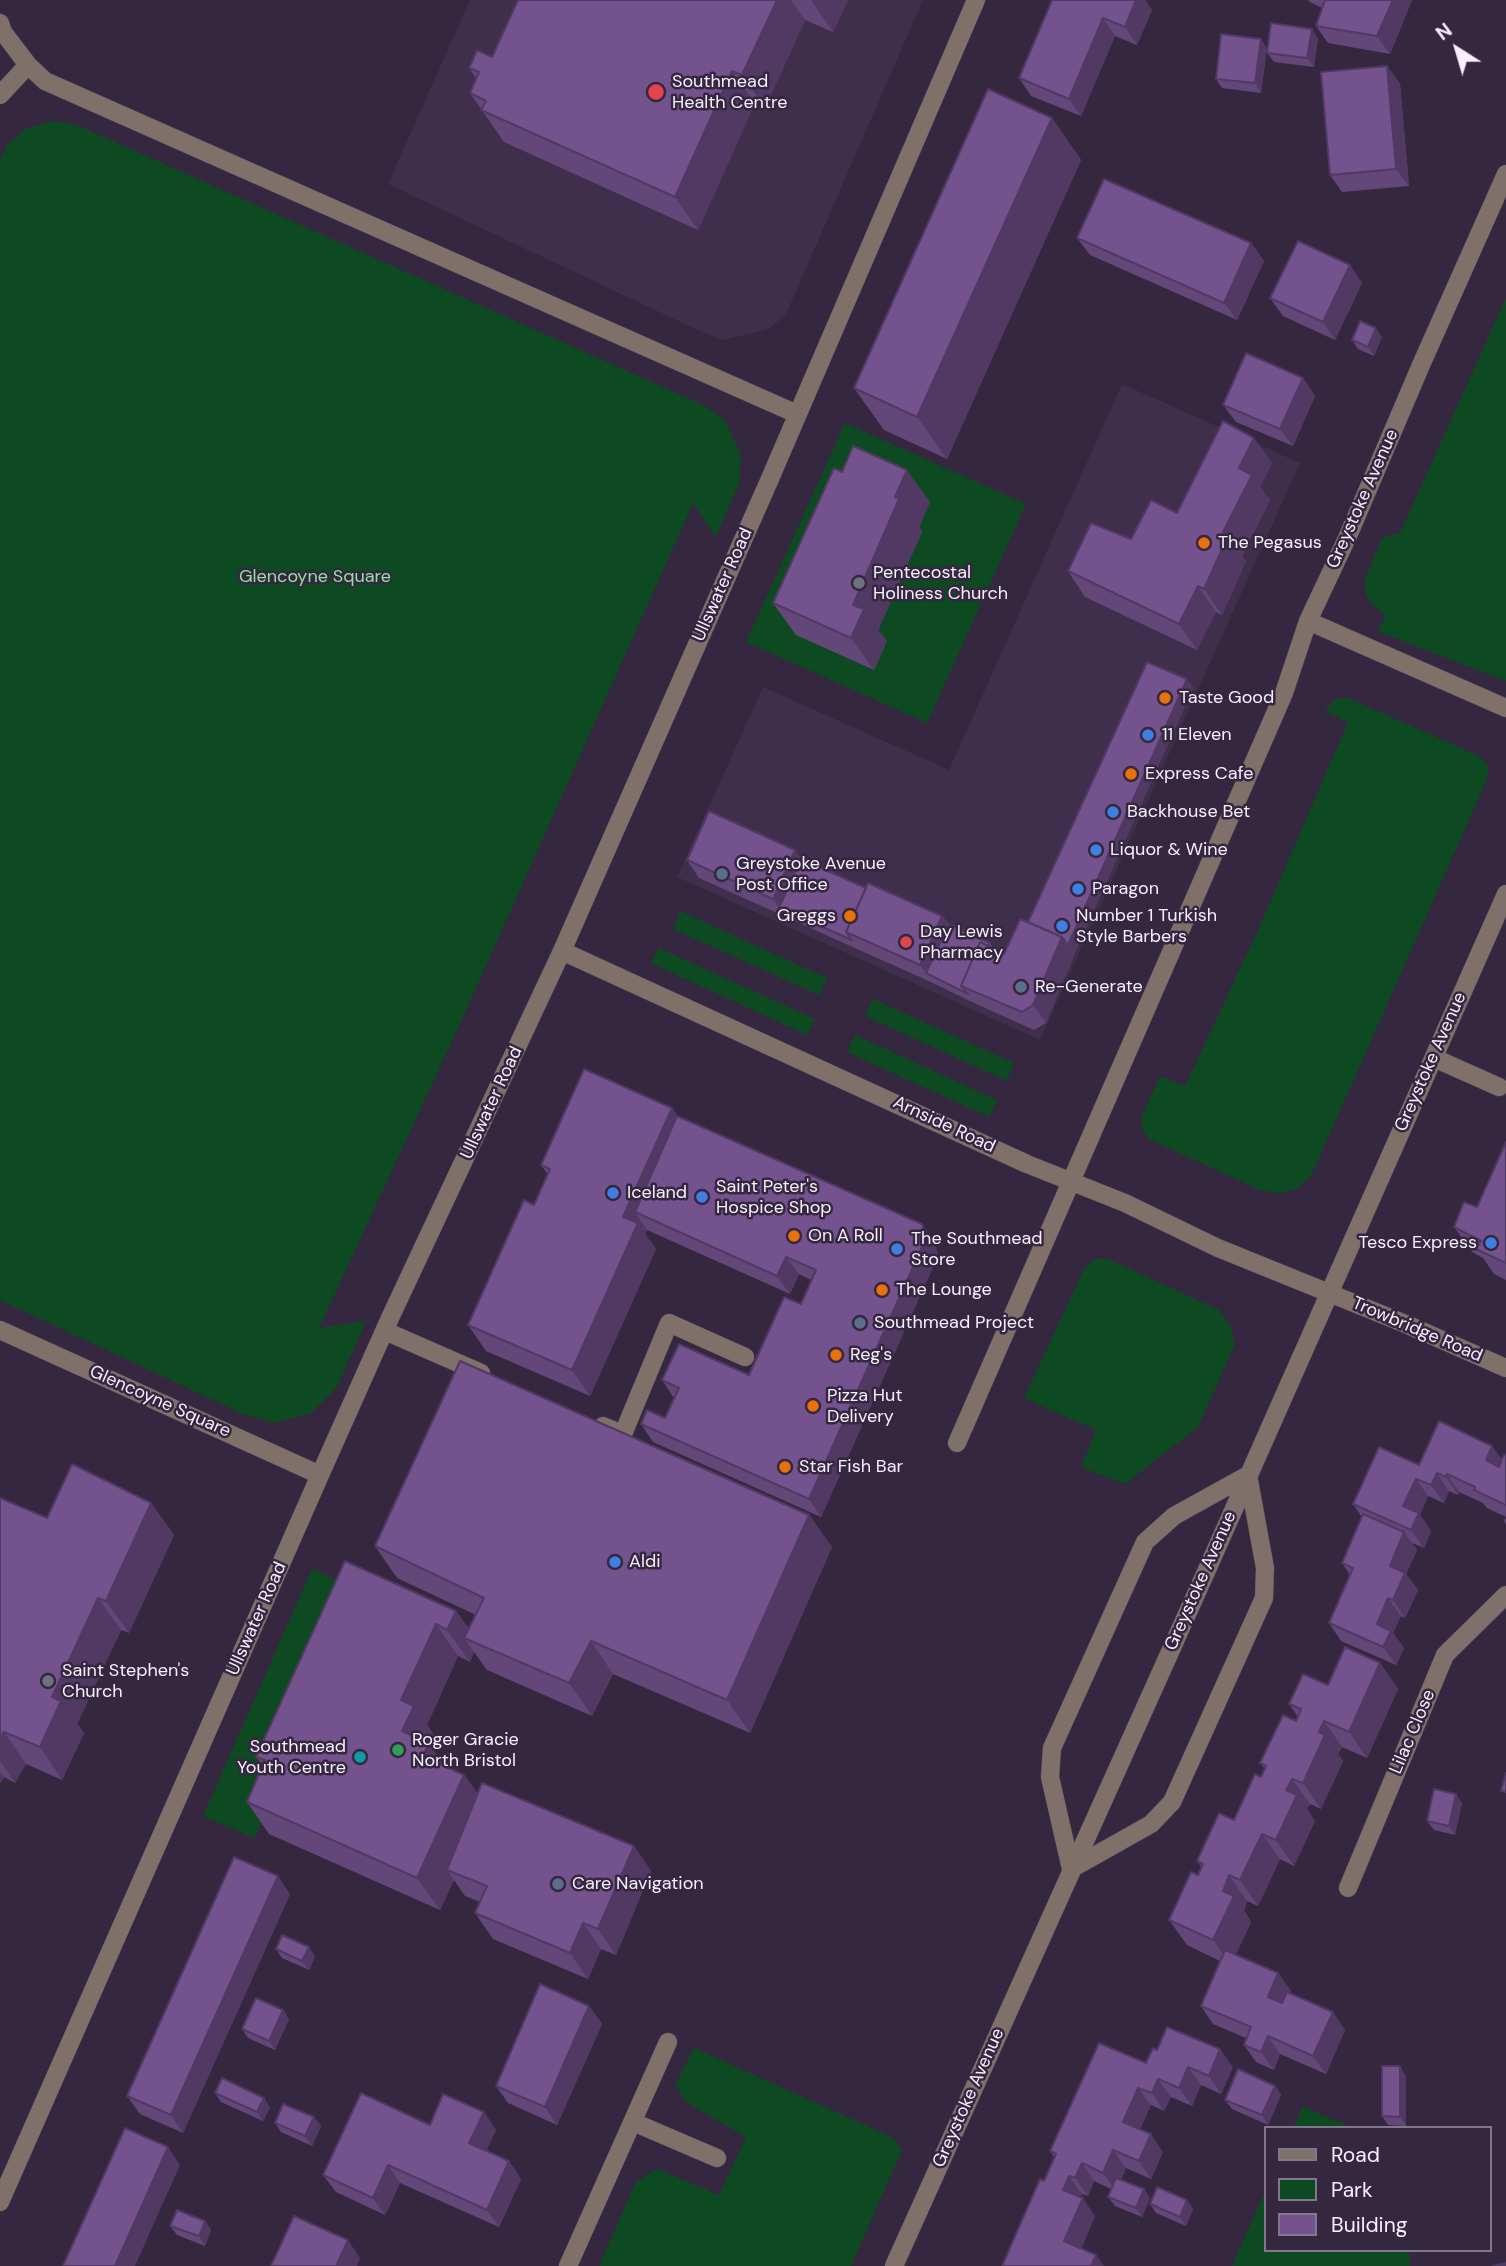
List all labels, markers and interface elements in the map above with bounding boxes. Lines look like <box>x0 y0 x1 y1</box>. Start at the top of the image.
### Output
north arrow <box>1422 14 1492 84</box>
text: N <box>1431 18 1457 46</box>
place label: Southmead Health Centre <box>672 71 788 114</box>
marker: Southmead Health Centre <box>646 82 666 102</box>
street label: Greystoke Avenue <box>1323 426 1403 572</box>
street label: Ullswater Road <box>688 525 758 645</box>
place label: The Pegasus <box>1218 532 1322 554</box>
marker: The Pegasus <box>1196 535 1212 551</box>
place label: Pentecostal Holiness Church <box>873 562 1008 604</box>
park label: Glencoyne Square <box>239 566 391 588</box>
marker: Pentecostal Holiness Church <box>851 575 867 591</box>
place label: Taste Good <box>1179 687 1274 709</box>
marker: Taste Good <box>1157 690 1173 706</box>
place label: 11 Eleven <box>1162 724 1232 746</box>
marker: 11 Eleven <box>1140 727 1156 743</box>
place label: Express Cafe <box>1145 763 1253 785</box>
marker: Express Cafe <box>1123 766 1139 782</box>
place label: Backhouse Bet <box>1127 801 1250 823</box>
marker: Backhouse Bet <box>1105 804 1121 820</box>
place label: Liquor & Wine <box>1110 839 1228 861</box>
marker: Liquor & Wine <box>1088 842 1104 858</box>
place label: Greystoke Avenue Post Office <box>736 853 886 896</box>
marker: Greystoke Avenue Post Office <box>714 866 730 882</box>
place label: Paragon <box>1092 878 1159 900</box>
marker: Paragon <box>1070 881 1086 897</box>
place label: Greggs <box>777 905 836 927</box>
place label: Number 1 Turkish Style Barbers <box>1076 905 1217 948</box>
marker: Greggs <box>842 908 858 924</box>
marker: Number 1 Turkish Style Barbers <box>1054 918 1070 934</box>
place label: Day Lewis Pharmacy <box>920 921 1003 964</box>
marker: Day Lewis Pharmacy <box>898 934 914 950</box>
place label: Re-Generate <box>1035 976 1143 998</box>
marker: Re-Generate <box>1013 979 1029 995</box>
street label: Greystoke Avenue <box>1391 989 1471 1135</box>
street label: Ullswater Road <box>456 1043 528 1163</box>
street label: Arnside Road <box>889 1092 999 1158</box>
place label: Saint Peter's Hospice Shop <box>716 1176 832 1218</box>
place label: Iceland <box>627 1182 687 1204</box>
marker: Iceland <box>605 1185 621 1201</box>
marker: Saint Peter's Hospice Shop <box>694 1189 710 1205</box>
place label: On A Roll <box>808 1225 883 1247</box>
marker: On A Roll <box>786 1228 802 1244</box>
place label: The Southmead Store <box>911 1228 1043 1270</box>
place label: Tesco Express <box>1359 1232 1477 1254</box>
marker: Tesco Express <box>1483 1235 1499 1251</box>
marker: The Southmead Store <box>889 1241 905 1257</box>
place label: The Lounge <box>896 1279 992 1301</box>
marker: The Lounge <box>874 1282 890 1298</box>
street label: Trowbridge Road <box>1349 1293 1485 1367</box>
place label: Southmead Project <box>874 1312 1034 1334</box>
marker: Southmead Project <box>852 1315 868 1331</box>
place label: Reg's <box>850 1344 892 1366</box>
marker: Reg's <box>828 1347 844 1363</box>
street label: Glencoyne Square <box>86 1361 234 1443</box>
place label: Pizza Hut Delivery <box>827 1385 902 1428</box>
marker: Pizza Hut Delivery <box>805 1398 821 1414</box>
place label: Star Fish Bar <box>799 1456 903 1478</box>
marker: Star Fish Bar <box>777 1459 793 1475</box>
street label: Greystoke Avenue <box>1161 1508 1241 1654</box>
place label: Aldi <box>629 1551 661 1573</box>
marker: Aldi <box>607 1554 623 1570</box>
street label: Ullswater Road <box>222 1559 292 1679</box>
place label: Saint Stephen's Church <box>62 1660 189 1702</box>
marker: Saint Stephen's Church <box>40 1673 56 1689</box>
street label: Lilac Close <box>1386 1687 1440 1777</box>
place label: Roger Gracie North Bristol <box>412 1729 519 1772</box>
place label: Southmead Youth Centre <box>237 1736 346 1778</box>
marker: Roger Gracie North Bristol <box>390 1742 406 1758</box>
marker: Southmead Youth Centre <box>352 1749 368 1765</box>
place label: Care Navigation <box>572 1873 704 1895</box>
marker: Care Navigation <box>550 1876 566 1892</box>
street label: Greystoke Avenue <box>929 2025 1009 2171</box>
legend <box>1264 2126 1492 2252</box>
text: Road <box>1331 2141 1380 2169</box>
text: Park <box>1331 2176 1372 2204</box>
text: Building <box>1331 2211 1407 2239</box>

